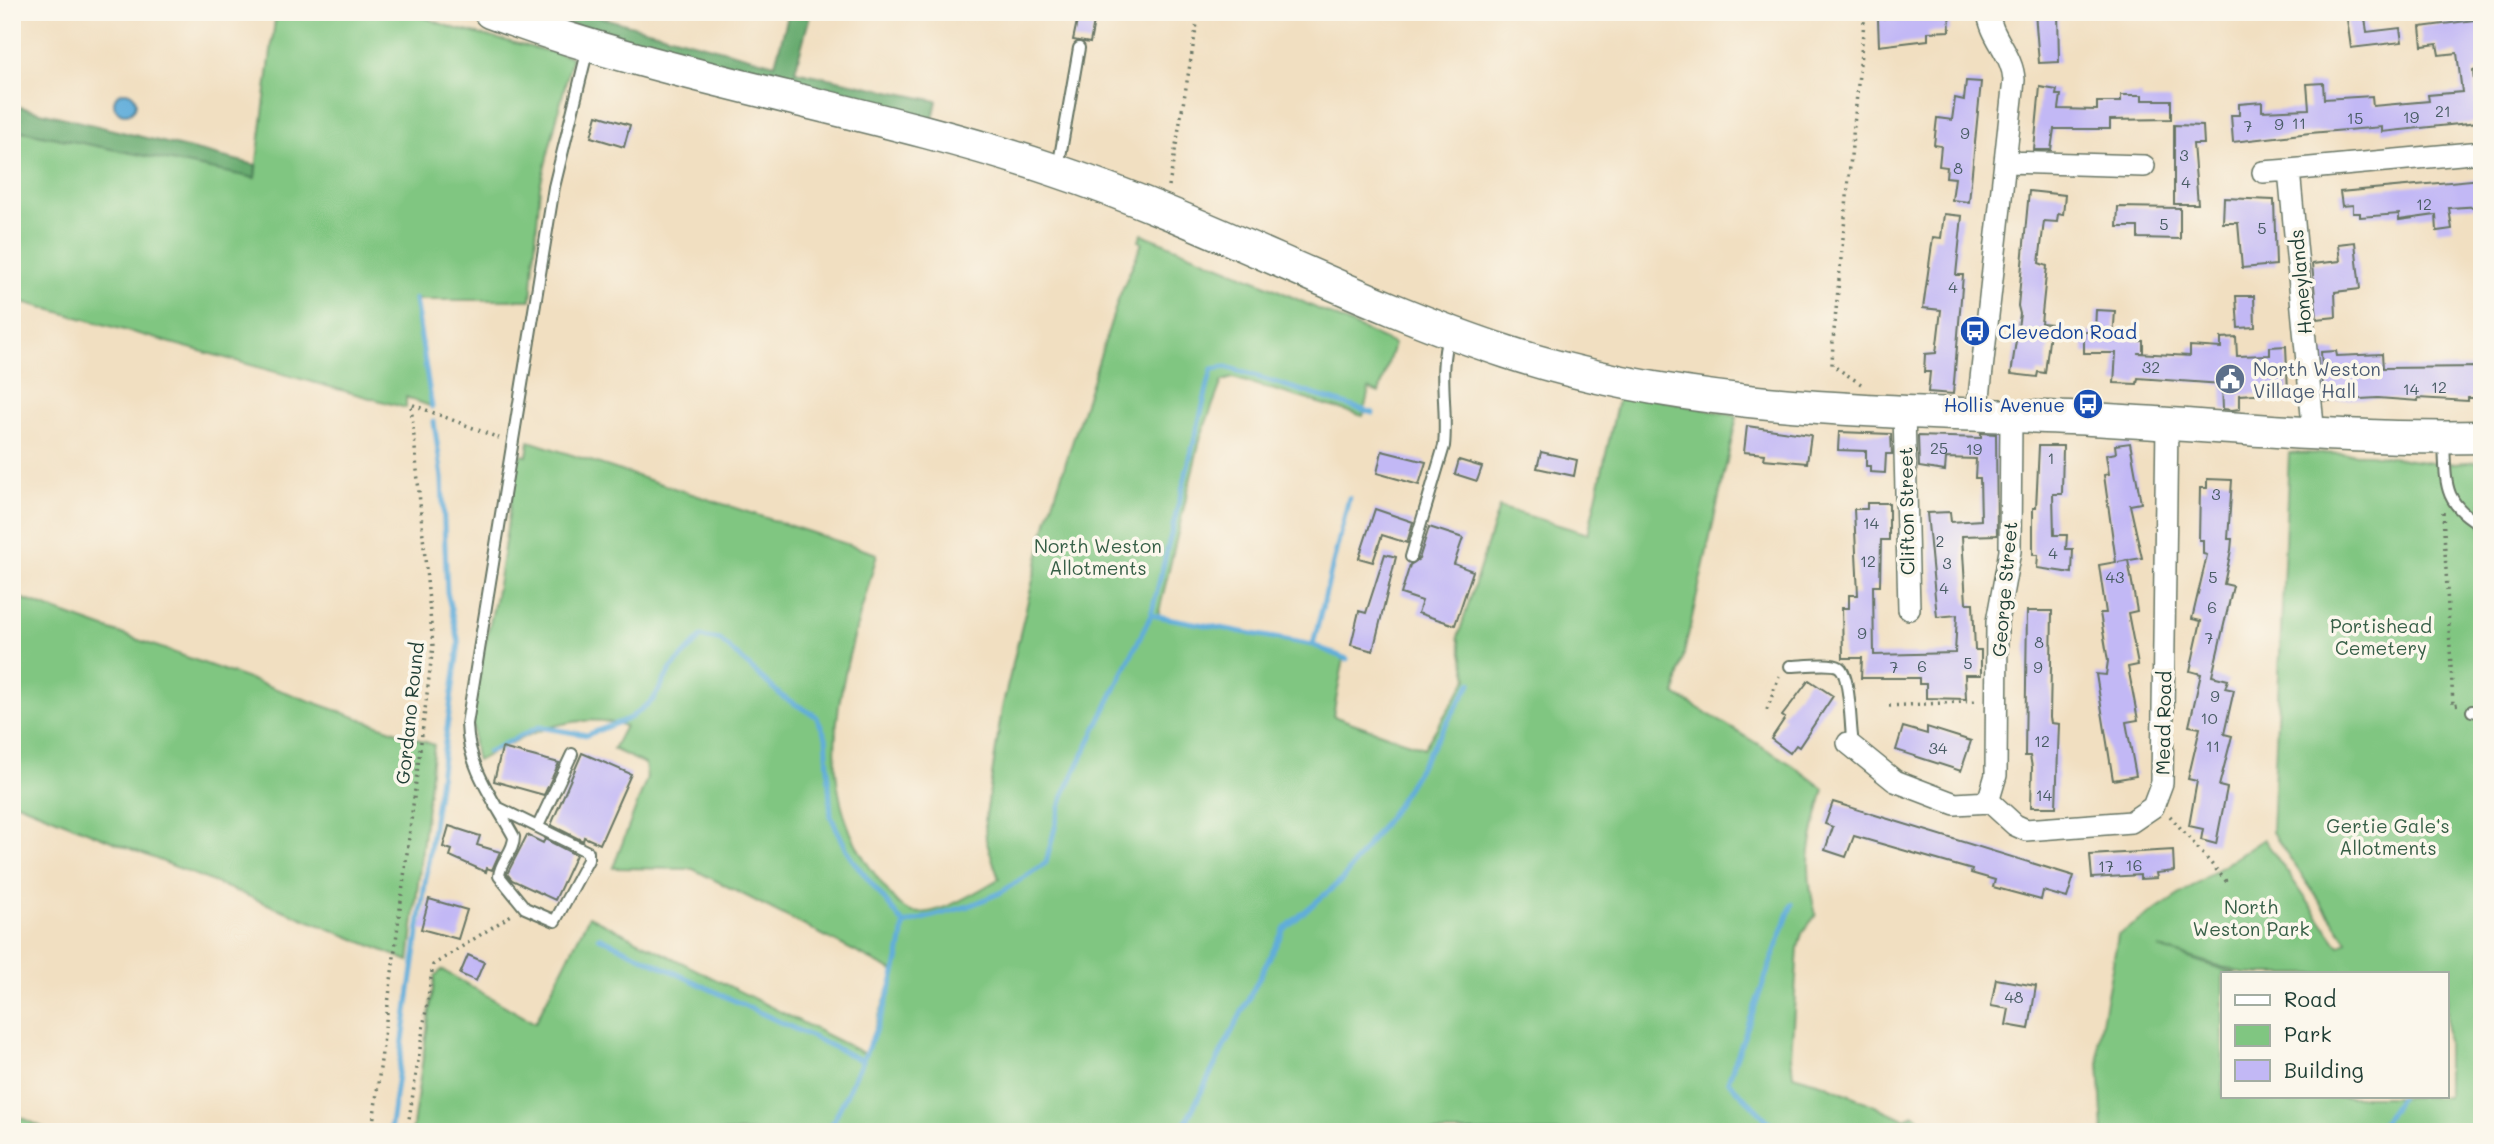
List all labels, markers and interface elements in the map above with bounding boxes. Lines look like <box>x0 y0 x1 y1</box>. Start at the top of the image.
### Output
house number: 21 <box>2435 100 2451 121</box>
house number: 19 <box>2403 106 2419 127</box>
house number: 15 <box>2347 107 2363 128</box>
house number: 11 <box>2292 112 2306 133</box>
house number: 9 <box>2274 113 2284 134</box>
house number: 7 <box>2244 115 2253 136</box>
house number: 9 <box>1960 122 1970 143</box>
house number: 3 <box>2179 144 2189 165</box>
house number: 8 <box>1953 157 1963 178</box>
house number: 4 <box>2181 171 2191 192</box>
house number: 12 <box>2416 193 2432 214</box>
house number: 5 <box>2159 213 2169 234</box>
house number: 5 <box>2257 217 2267 238</box>
street label: Honeylands <box>2283 228 2317 336</box>
house number: 4 <box>1948 276 1958 297</box>
bus stop icon: Clevedon Road <box>1958 314 1992 348</box>
place label: Clevedon Road <box>1998 319 2137 344</box>
house number: 32 <box>2142 356 2160 377</box>
place label: North Weston Village Hall <box>2253 356 2381 403</box>
public building icon: North Weston Village Hall <box>2213 362 2247 396</box>
house number: 12 <box>2431 376 2447 397</box>
house number: 14 <box>2403 378 2420 399</box>
bus stop icon: Hollis Avenue <box>2071 387 2105 421</box>
place label: Hollis Avenue <box>1944 392 2065 417</box>
house number: 25 <box>1930 437 1948 458</box>
house number: 19 <box>1966 438 1982 459</box>
street label: Clifton Street <box>1892 447 1920 575</box>
house number: 1 <box>2047 447 2055 468</box>
house number: 3 <box>2211 483 2221 504</box>
house number: 14 <box>1863 512 1880 533</box>
street label: George Street <box>1986 520 2022 658</box>
house number: 2 <box>1936 530 1944 551</box>
park label: North Weston Allotments <box>1034 533 1162 580</box>
house number: 4 <box>2048 542 2058 563</box>
house number: 12 <box>1860 550 1876 571</box>
house number: 3 <box>1942 552 1952 573</box>
house number: 43 <box>2106 566 2124 587</box>
house number: 5 <box>2208 566 2218 587</box>
house number: 4 <box>1939 577 1949 598</box>
house number: 6 <box>2207 596 2217 617</box>
park label: Portishead Cemetery <box>2330 613 2432 660</box>
house number: 9 <box>1857 622 1867 643</box>
house number: 7 <box>2205 627 2214 648</box>
house number: 8 <box>2034 631 2044 652</box>
street label: Gordano Round <box>389 641 429 785</box>
house number: 5 <box>1963 652 1973 673</box>
house number: 6 <box>1917 655 1927 676</box>
house number: 7 <box>1890 656 1899 677</box>
house number: 9 <box>2033 656 2043 677</box>
street label: Mead Road <box>2150 671 2176 775</box>
house number: 9 <box>2210 685 2220 706</box>
house number: 10 <box>2200 707 2218 728</box>
house number: 12 <box>2034 730 2050 751</box>
house number: 11 <box>2206 735 2220 756</box>
house number: 34 <box>1929 737 1948 758</box>
house number: 14 <box>2036 784 2053 805</box>
park label: Gertie Gale's Allotments <box>2326 813 2450 860</box>
house number: 16 <box>2126 854 2142 875</box>
house number: 17 <box>2098 855 2114 876</box>
park label: North Weston Park <box>2193 894 2309 941</box>
legend <box>2221 972 2448 1098</box>
text: Road <box>2284 985 2336 1012</box>
house number: 48 <box>2004 986 2024 1007</box>
text: Park <box>2284 1020 2332 1047</box>
text: Building <box>2284 1056 2364 1083</box>

